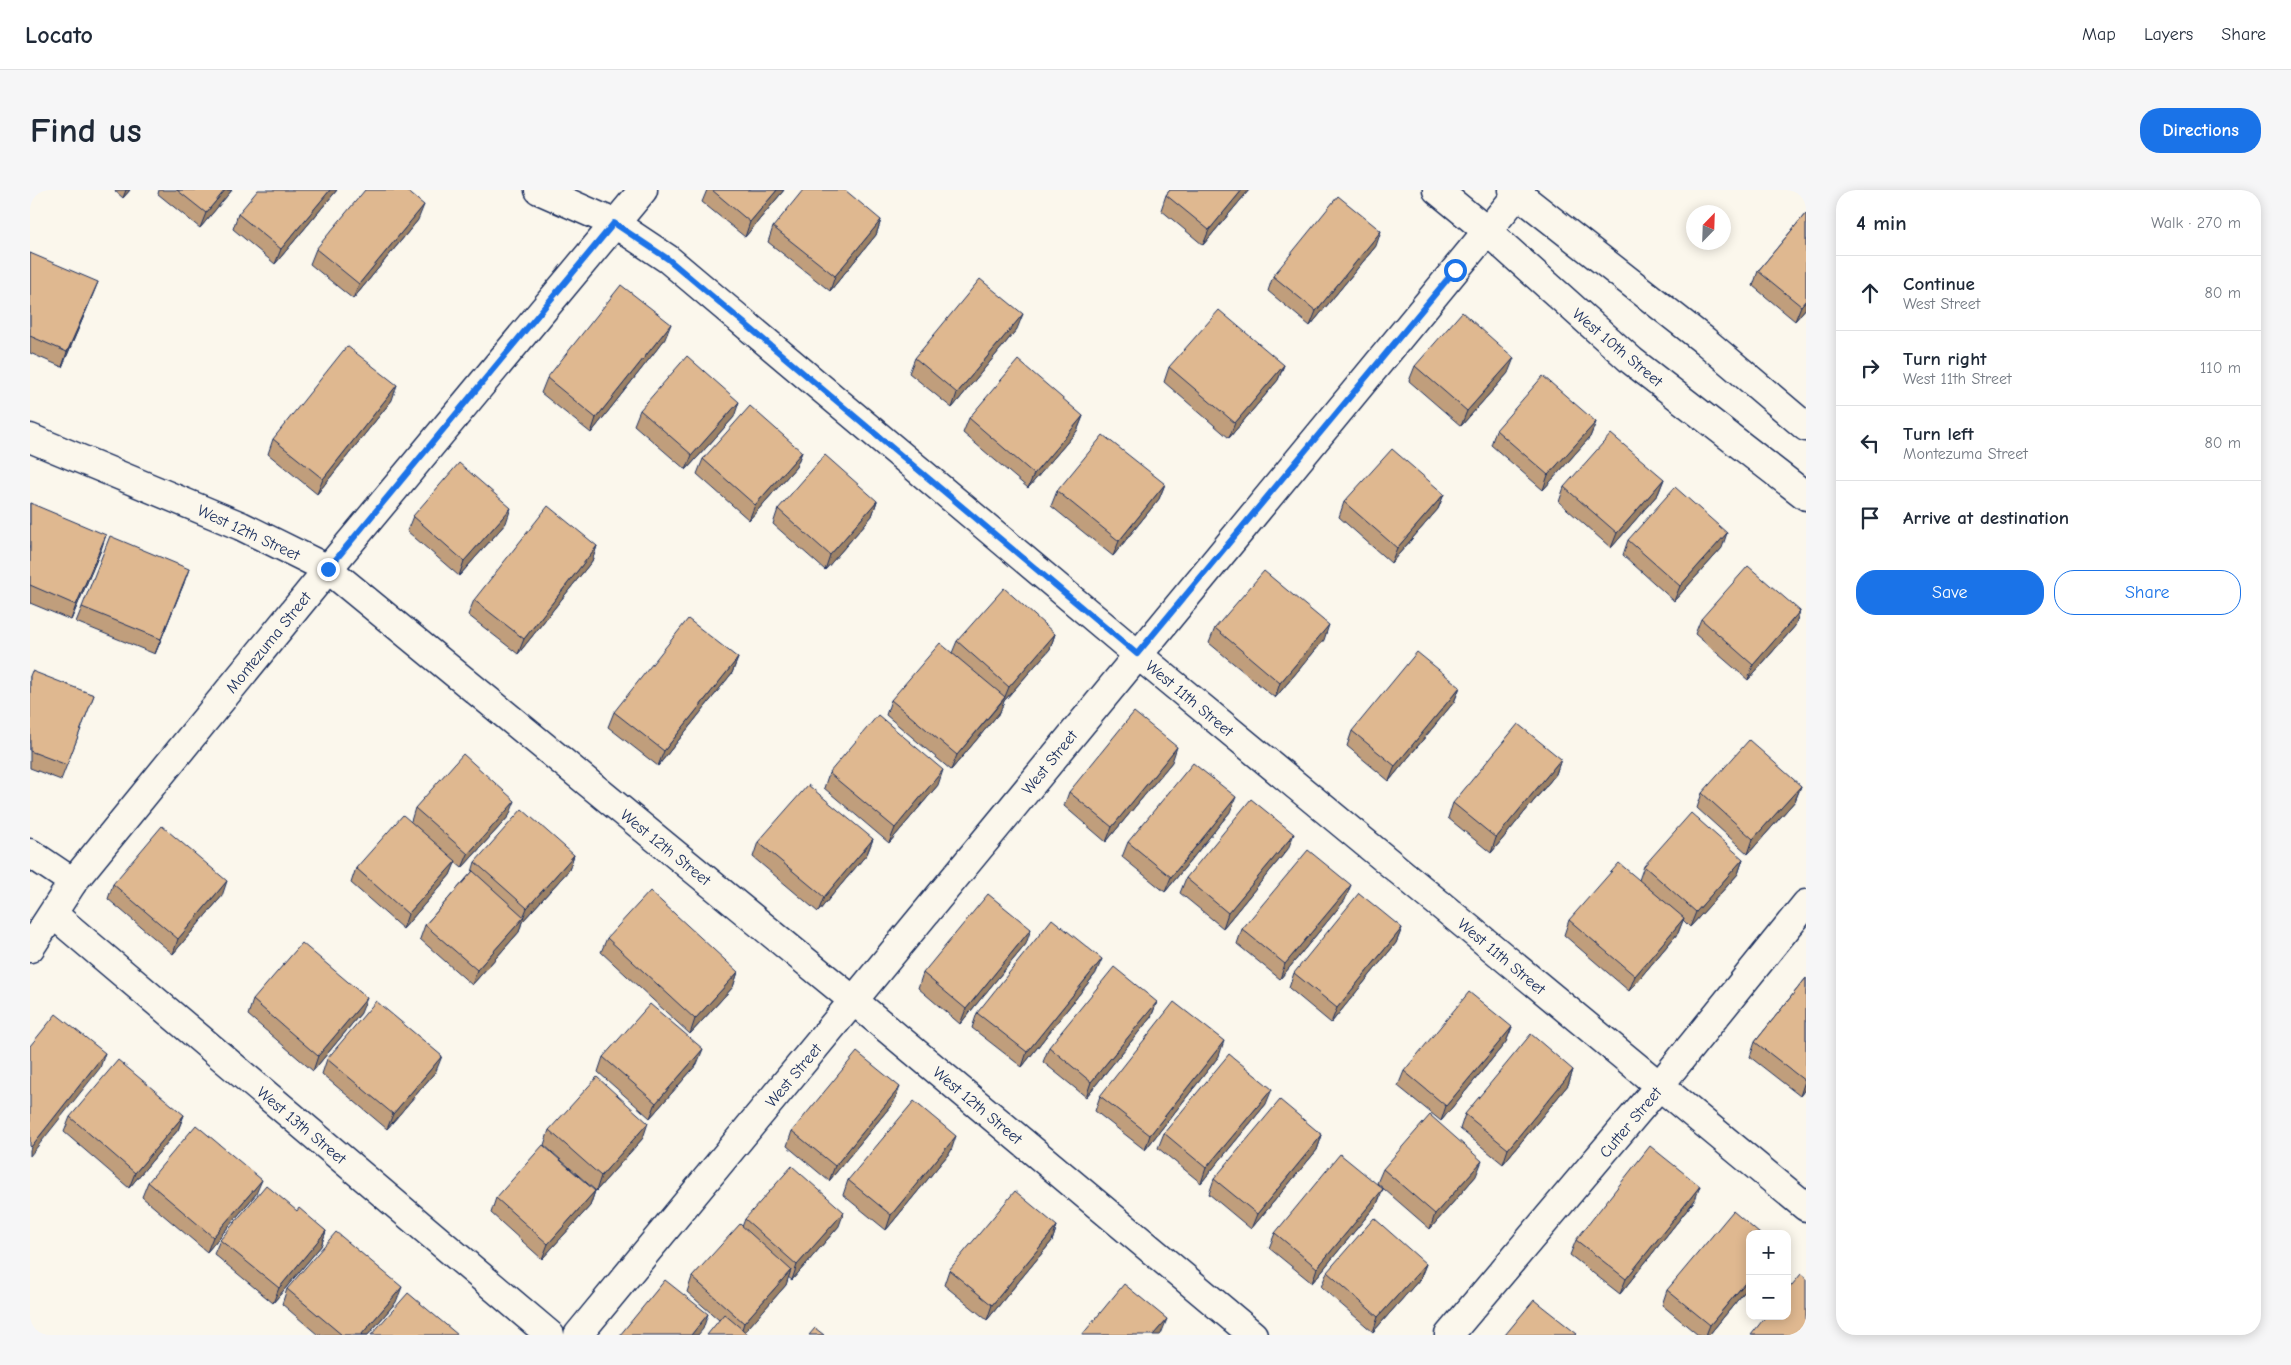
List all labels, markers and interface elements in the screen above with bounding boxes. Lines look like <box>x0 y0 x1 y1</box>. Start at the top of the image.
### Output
text: Locato <box>25 21 93 49</box>
text: Map <box>2082 24 2116 45</box>
text: Layers <box>2144 24 2193 45</box>
text: Share <box>2221 24 2266 45</box>
button: Directions <box>2140 108 2261 153</box>
text: Find us <box>30 110 142 151</box>
north arrow <box>1686 205 1731 250</box>
text: 4 min <box>1856 211 1907 235</box>
text: Walk · 270 m <box>2151 214 2241 232</box>
route start <box>1444 259 1467 282</box>
text: Continue <box>1903 273 1975 295</box>
icon: ahead <box>1856 279 1884 307</box>
text: 80 m <box>2204 284 2241 302</box>
text: West Street <box>1903 295 1980 313</box>
street label: West 10th Street <box>1569 305 1666 391</box>
text: Turn right <box>1903 348 1987 370</box>
icon: right <box>1856 354 1884 382</box>
text: 110 m <box>2200 359 2241 377</box>
text: West 11th Street <box>1903 370 2012 388</box>
text: Turn left <box>1903 423 1974 445</box>
icon: left <box>1856 429 1884 457</box>
text: 80 m <box>2204 434 2241 452</box>
text: Montezuma Street <box>1903 445 2028 463</box>
street label: West 12th Street <box>195 501 303 565</box>
icon: arrive <box>1856 504 1884 532</box>
text: Arrive at destination <box>1903 507 2069 529</box>
route end <box>317 558 340 581</box>
button: Save <box>1856 570 2044 615</box>
button: Share <box>2054 570 2241 615</box>
street label: Montezuma Street <box>222 588 315 697</box>
street label: West 11th Street <box>1142 657 1237 741</box>
street label: West Street <box>1018 727 1081 798</box>
street label: West 12th Street <box>617 806 714 890</box>
street label: West 11th Street <box>1454 915 1549 999</box>
street label: West Street <box>762 1040 826 1111</box>
street label: West 12th Street <box>929 1063 1026 1148</box>
street label: West 13th Street <box>253 1083 350 1168</box>
street label: Cutter Street <box>1596 1083 1666 1162</box>
map controls <box>1746 1230 1791 1320</box>
button: + <box>1746 1230 1791 1275</box>
button: − <box>1746 1275 1791 1320</box>

